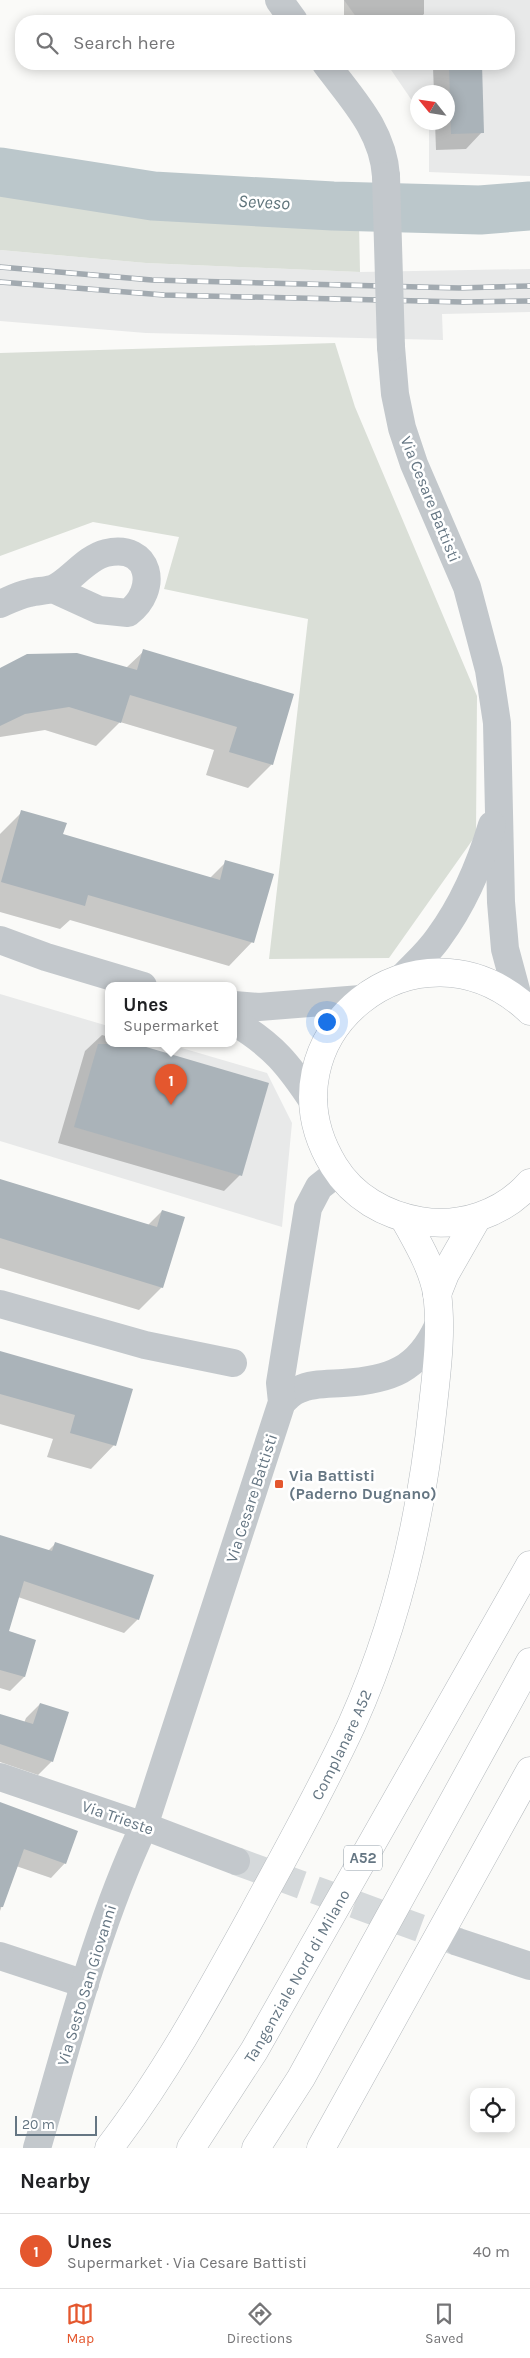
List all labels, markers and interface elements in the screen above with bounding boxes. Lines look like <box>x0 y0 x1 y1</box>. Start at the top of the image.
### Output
search box <box>15 15 515 70</box>
icon: search <box>33 29 61 57</box>
text: Search here <box>73 32 175 54</box>
north arrow <box>410 85 455 130</box>
water label: Seveso <box>237 190 291 214</box>
street label: Via Cesare Battisti <box>397 433 464 565</box>
popup <box>105 982 237 1047</box>
text: Unes <box>123 994 168 1016</box>
your location <box>314 1009 340 1035</box>
text: Supermarket <box>123 1016 219 1035</box>
pin: 1 <box>155 1064 187 1105</box>
street label: Via Cesare Battisti <box>222 1431 281 1565</box>
place label: Via Battisti (Paderno Dugnano) <box>289 1466 437 1503</box>
marker: Via Battisti (Paderno Dugnano) <box>273 1478 285 1490</box>
street label: Complanare A52 <box>307 1687 376 1803</box>
street label: Via Trieste <box>79 1796 156 1839</box>
road number: A52 <box>344 1846 382 1870</box>
street label: Tangenziale Nord di Milano <box>240 1886 354 2066</box>
street label: Via Sesto San Giovanni <box>53 1902 120 2068</box>
map controls <box>470 2088 515 2133</box>
button: locate <box>470 2088 515 2133</box>
scale bar <box>15 2113 98 2136</box>
text: 20 m <box>22 2116 55 2133</box>
text: Nearby <box>20 2169 90 2193</box>
text: Unes <box>67 2231 112 2253</box>
text: 1 <box>33 2242 39 2261</box>
text: 40 m <box>473 2242 510 2261</box>
text: Supermarket · Via Cesare Battisti <box>67 2253 307 2272</box>
tab: Map <box>66 2300 94 2347</box>
tab: Directions <box>227 2300 293 2347</box>
tab: Saved <box>425 2300 464 2347</box>

